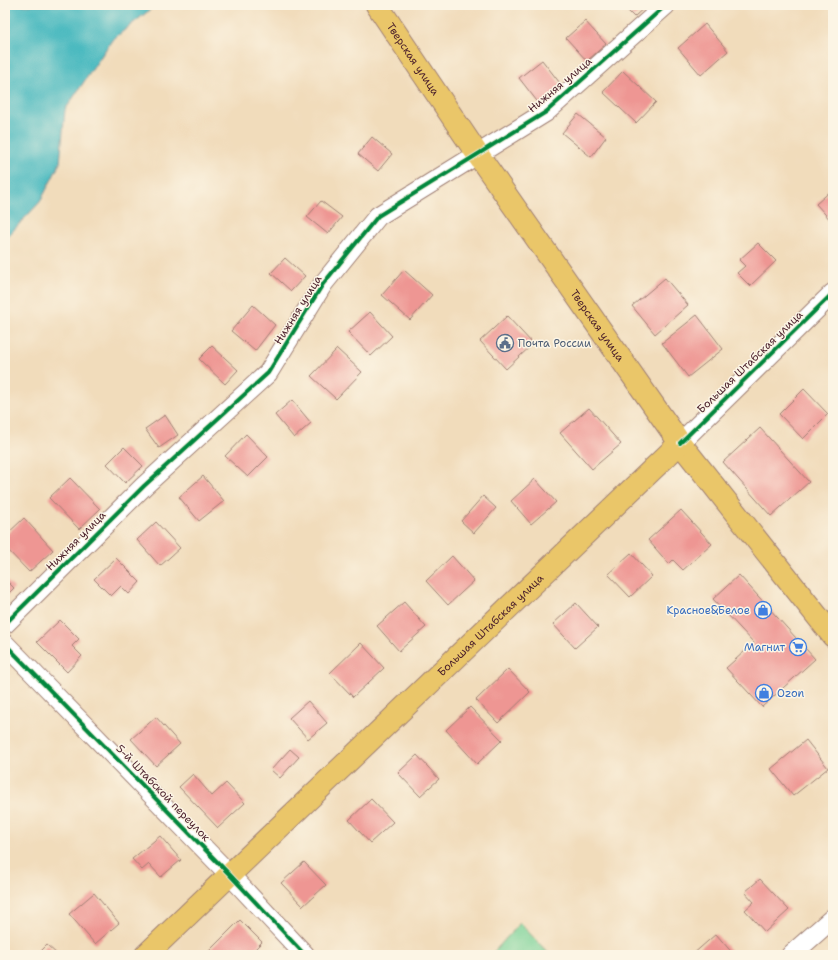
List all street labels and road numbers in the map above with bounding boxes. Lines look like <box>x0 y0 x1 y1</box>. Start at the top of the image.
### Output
street label: Тверская улица <box>383 20 443 98</box>
street label: Нижняя улица <box>525 54 595 116</box>
street label: Нижняя улица <box>271 272 325 347</box>
street label: Тверская улица <box>567 286 628 365</box>
street label: Большая Штабская улица <box>694 307 806 417</box>
street label: Нижняя улица <box>43 508 109 574</box>
street label: Большая Штабская улица <box>434 570 547 679</box>
street label: 5-й Штабской переулок <box>113 741 213 845</box>

